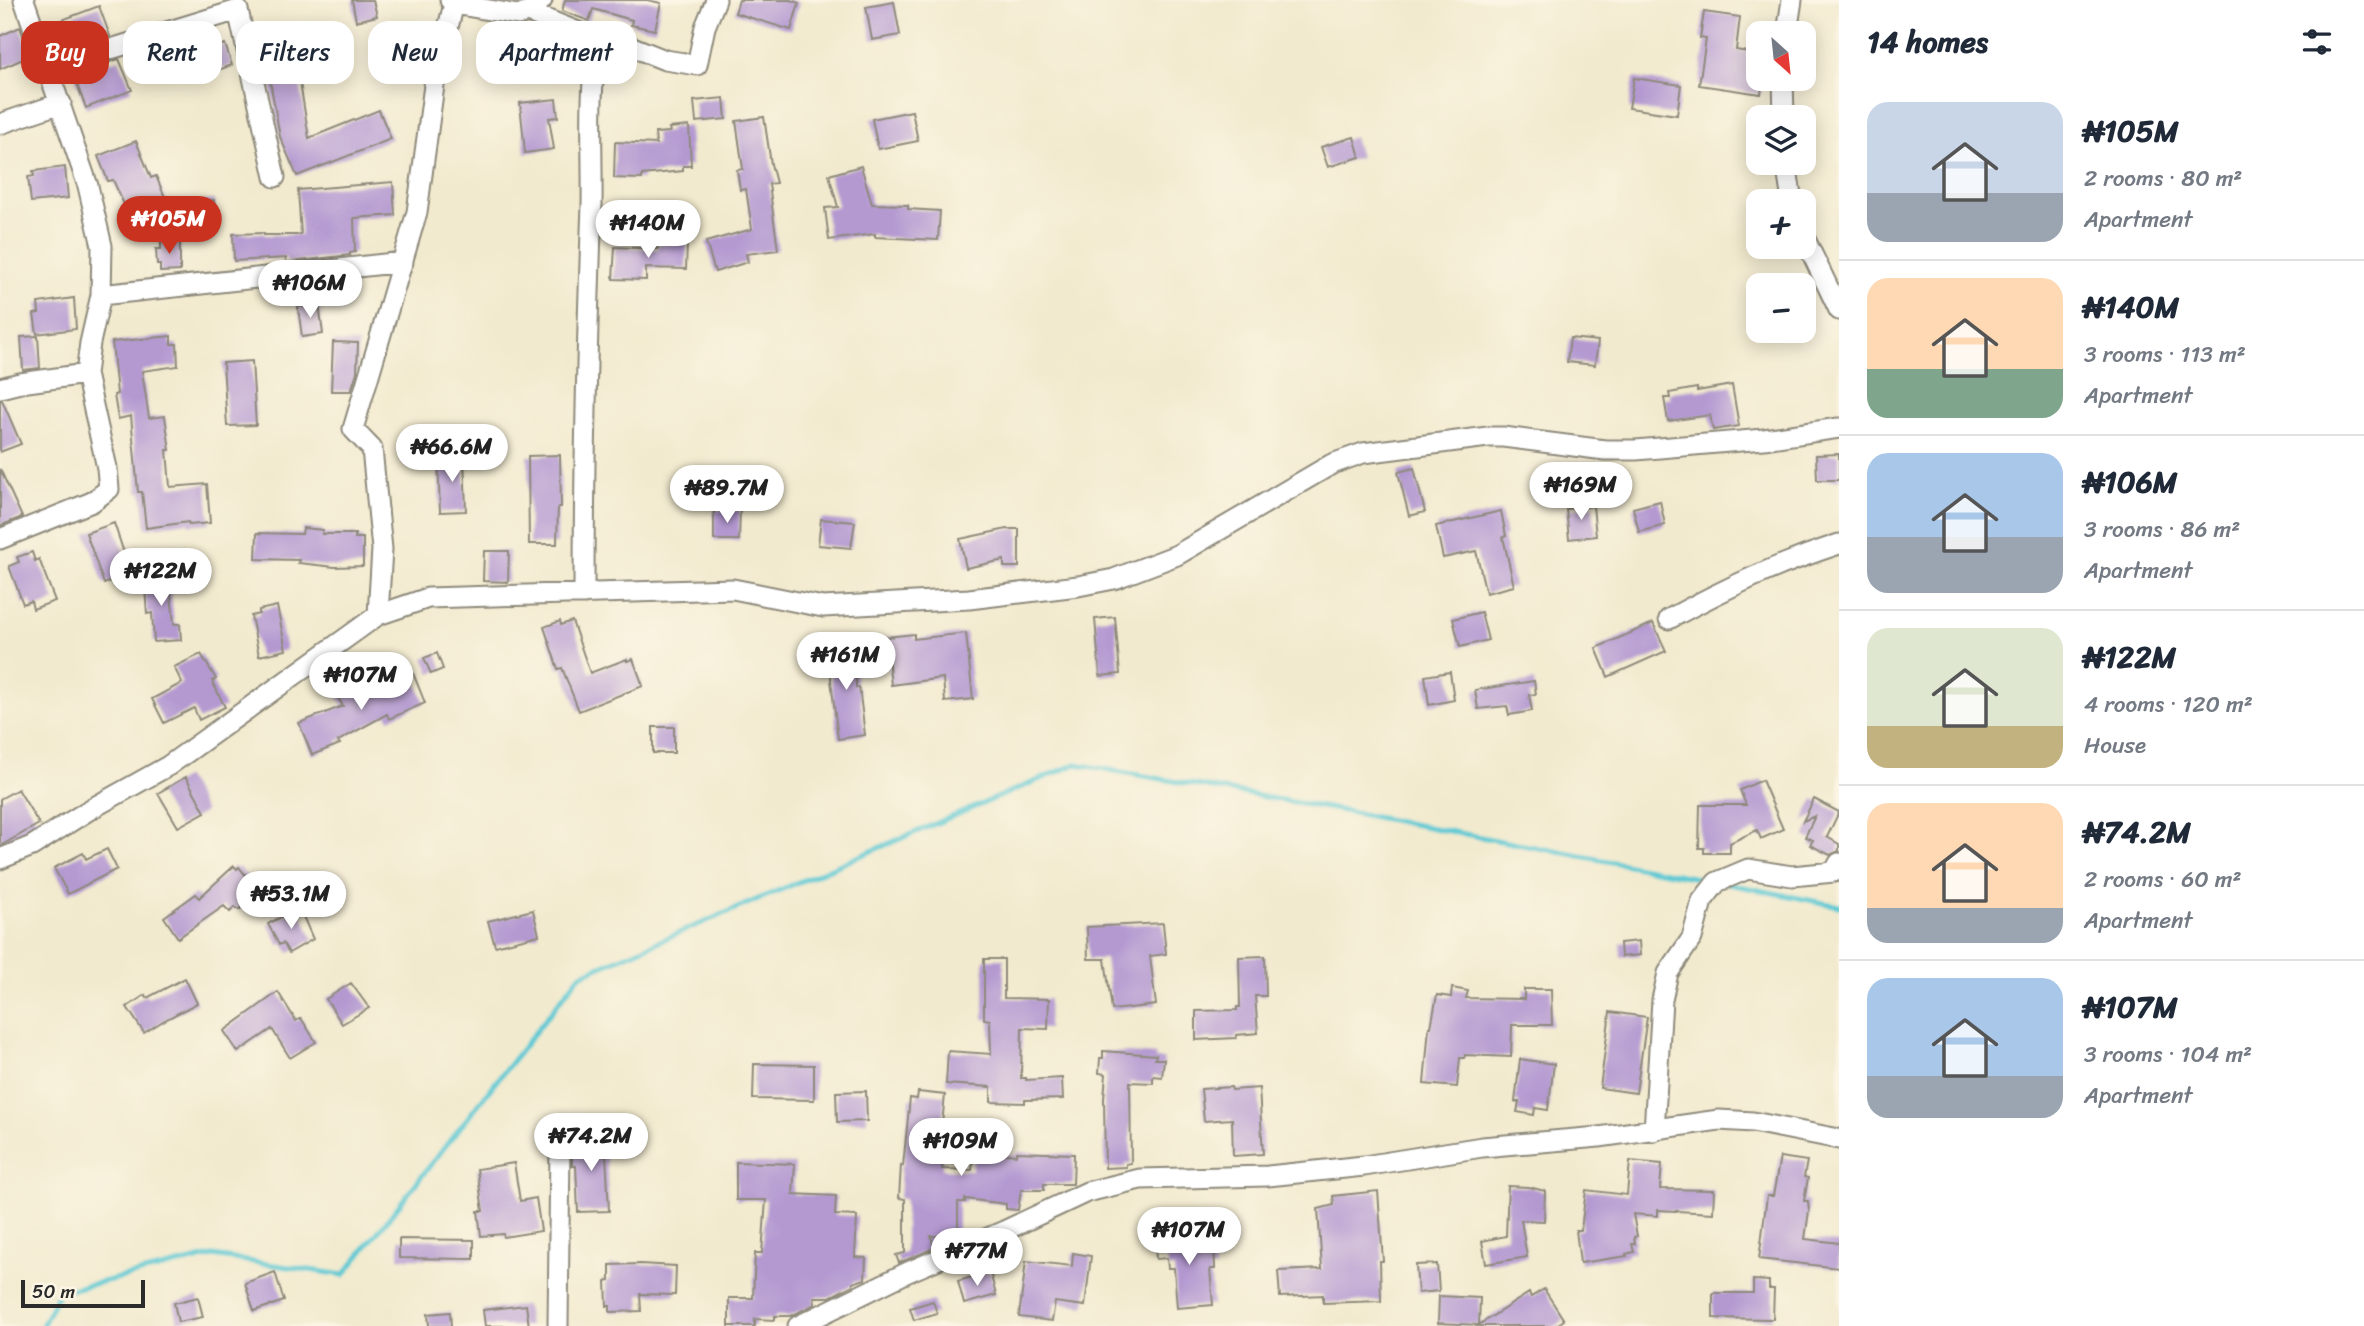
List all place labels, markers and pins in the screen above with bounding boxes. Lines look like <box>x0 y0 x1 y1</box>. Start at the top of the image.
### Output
pin: ₦105M <box>120 196 218 256</box>
pin: ₦140M <box>599 201 697 260</box>
pin: ₦106M <box>261 260 359 320</box>
pin: ₦66.6M <box>395 424 509 484</box>
pin: ₦169M <box>1532 462 1630 522</box>
pin: ₦89.7M <box>670 466 784 525</box>
pin: ₦122M <box>112 548 210 608</box>
pin: ₦161M <box>797 632 895 692</box>
pin: ₦107M <box>312 652 410 712</box>
pin: ₦53.1M <box>234 872 348 931</box>
pin: ₦74.2M <box>534 1114 648 1173</box>
pin: ₦109M <box>912 1118 1010 1178</box>
pin: ₦107M <box>1140 1208 1238 1267</box>
pin: ₦77M <box>936 1228 1018 1288</box>

